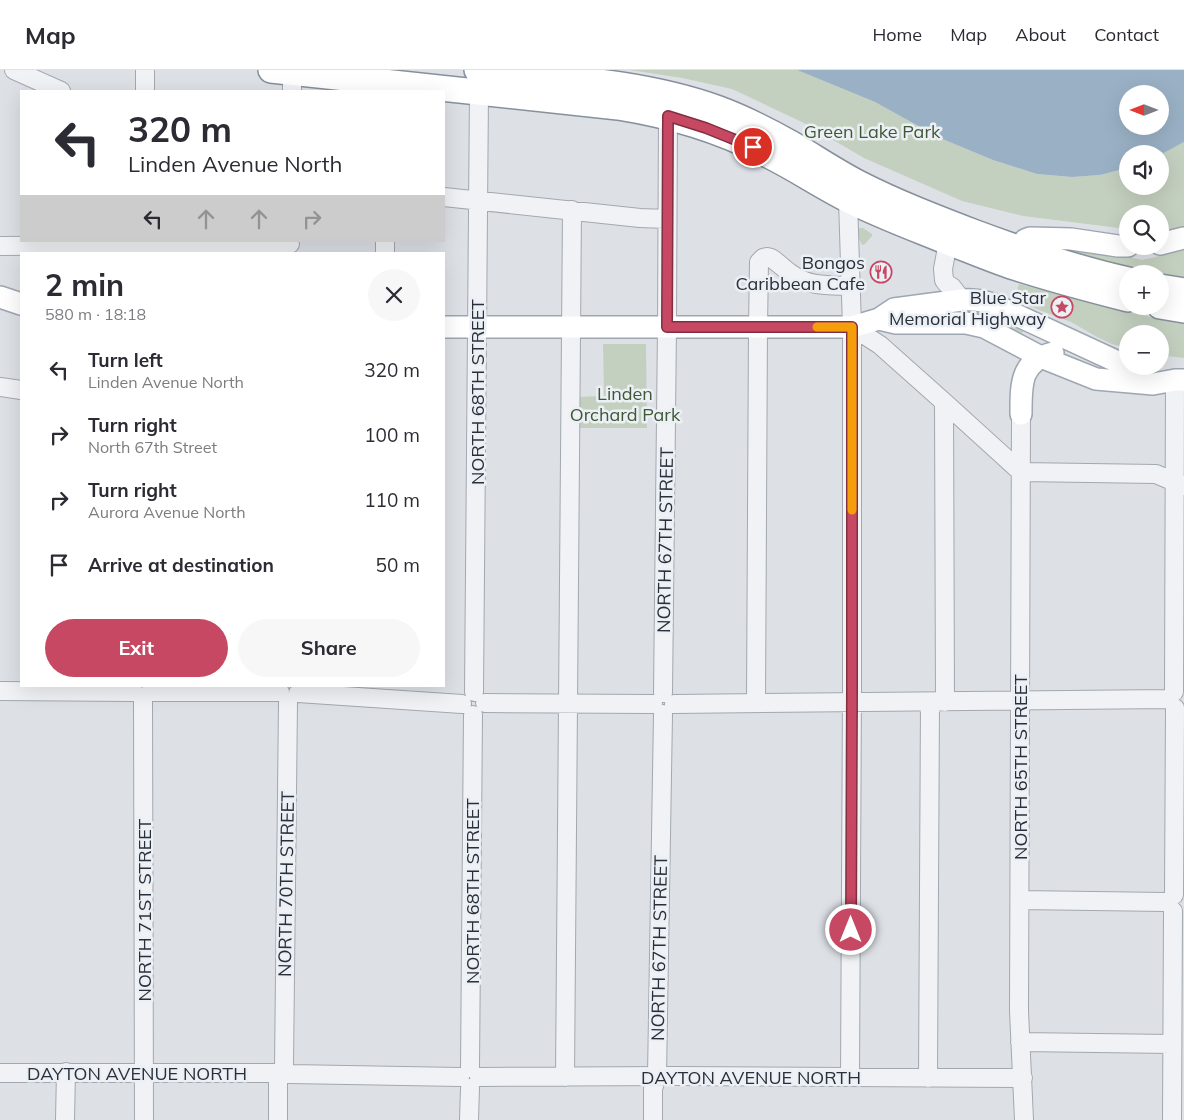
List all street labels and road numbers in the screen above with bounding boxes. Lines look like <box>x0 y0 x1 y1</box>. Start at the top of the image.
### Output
street label: NORTH 68TH STREET <box>466 299 489 485</box>
street label: NORTH 67TH STREET <box>652 447 678 633</box>
street label: NORTH 65TH STREET <box>1009 674 1032 860</box>
street label: NORTH 70TH STREET <box>273 791 299 977</box>
street label: NORTH 68TH STREET <box>461 798 484 984</box>
street label: NORTH 71ST STREET <box>133 818 156 1002</box>
street label: NORTH 67TH STREET <box>646 855 672 1041</box>
street label: DAYTON AVENUE NORTH <box>27 1062 247 1085</box>
street label: DAYTON AVENUE NORTH <box>641 1066 861 1089</box>

